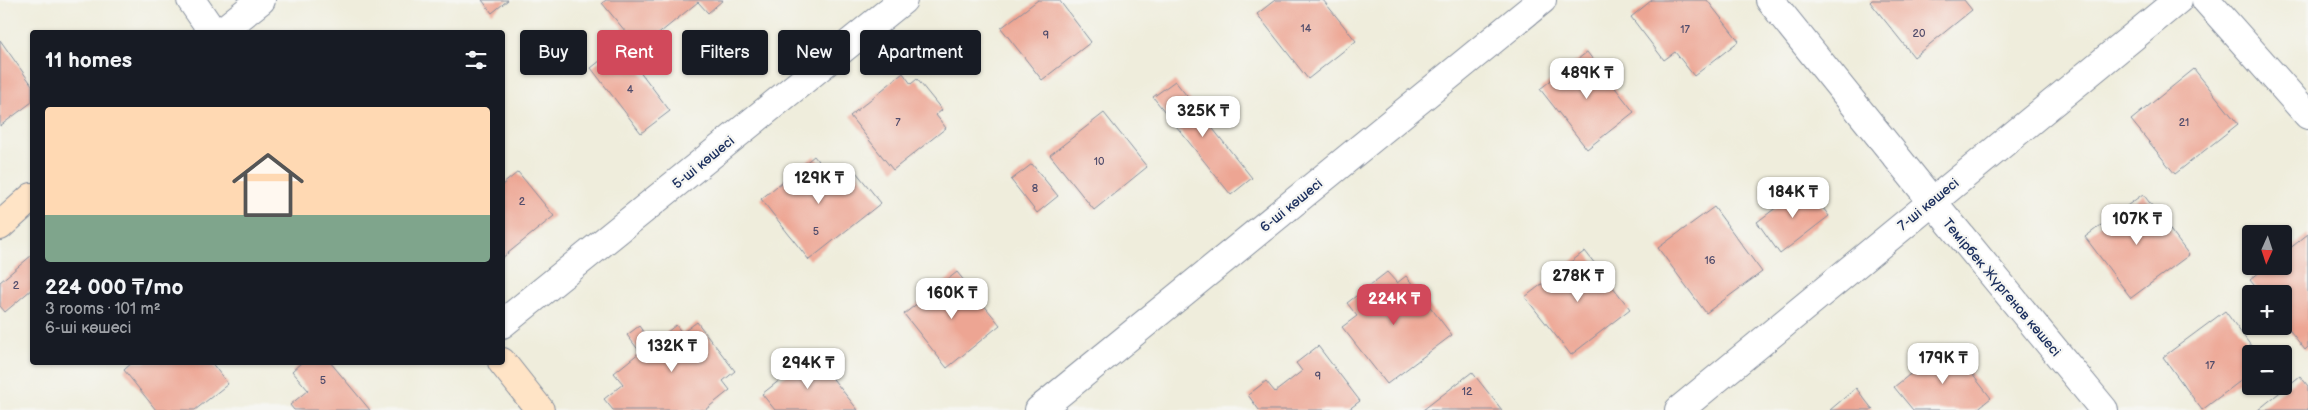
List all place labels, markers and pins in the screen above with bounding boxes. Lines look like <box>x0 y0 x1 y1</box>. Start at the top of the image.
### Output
pin: 489K ₸ <box>1546 58 1628 100</box>
pin: 325K ₸ <box>1162 96 1244 138</box>
pin: 129K ₸ <box>778 162 860 205</box>
pin: 184K ₸ <box>1752 176 1834 219</box>
pin: 107K ₸ <box>2096 204 2178 246</box>
pin: 278K ₸ <box>1537 260 1619 303</box>
pin: 160K ₸ <box>911 278 993 320</box>
pin: 224K ₸ <box>1353 284 1435 326</box>
pin: 132K ₸ <box>631 330 713 373</box>
pin: 179K ₸ <box>1902 342 1984 385</box>
pin: 294K ₸ <box>767 348 849 390</box>

